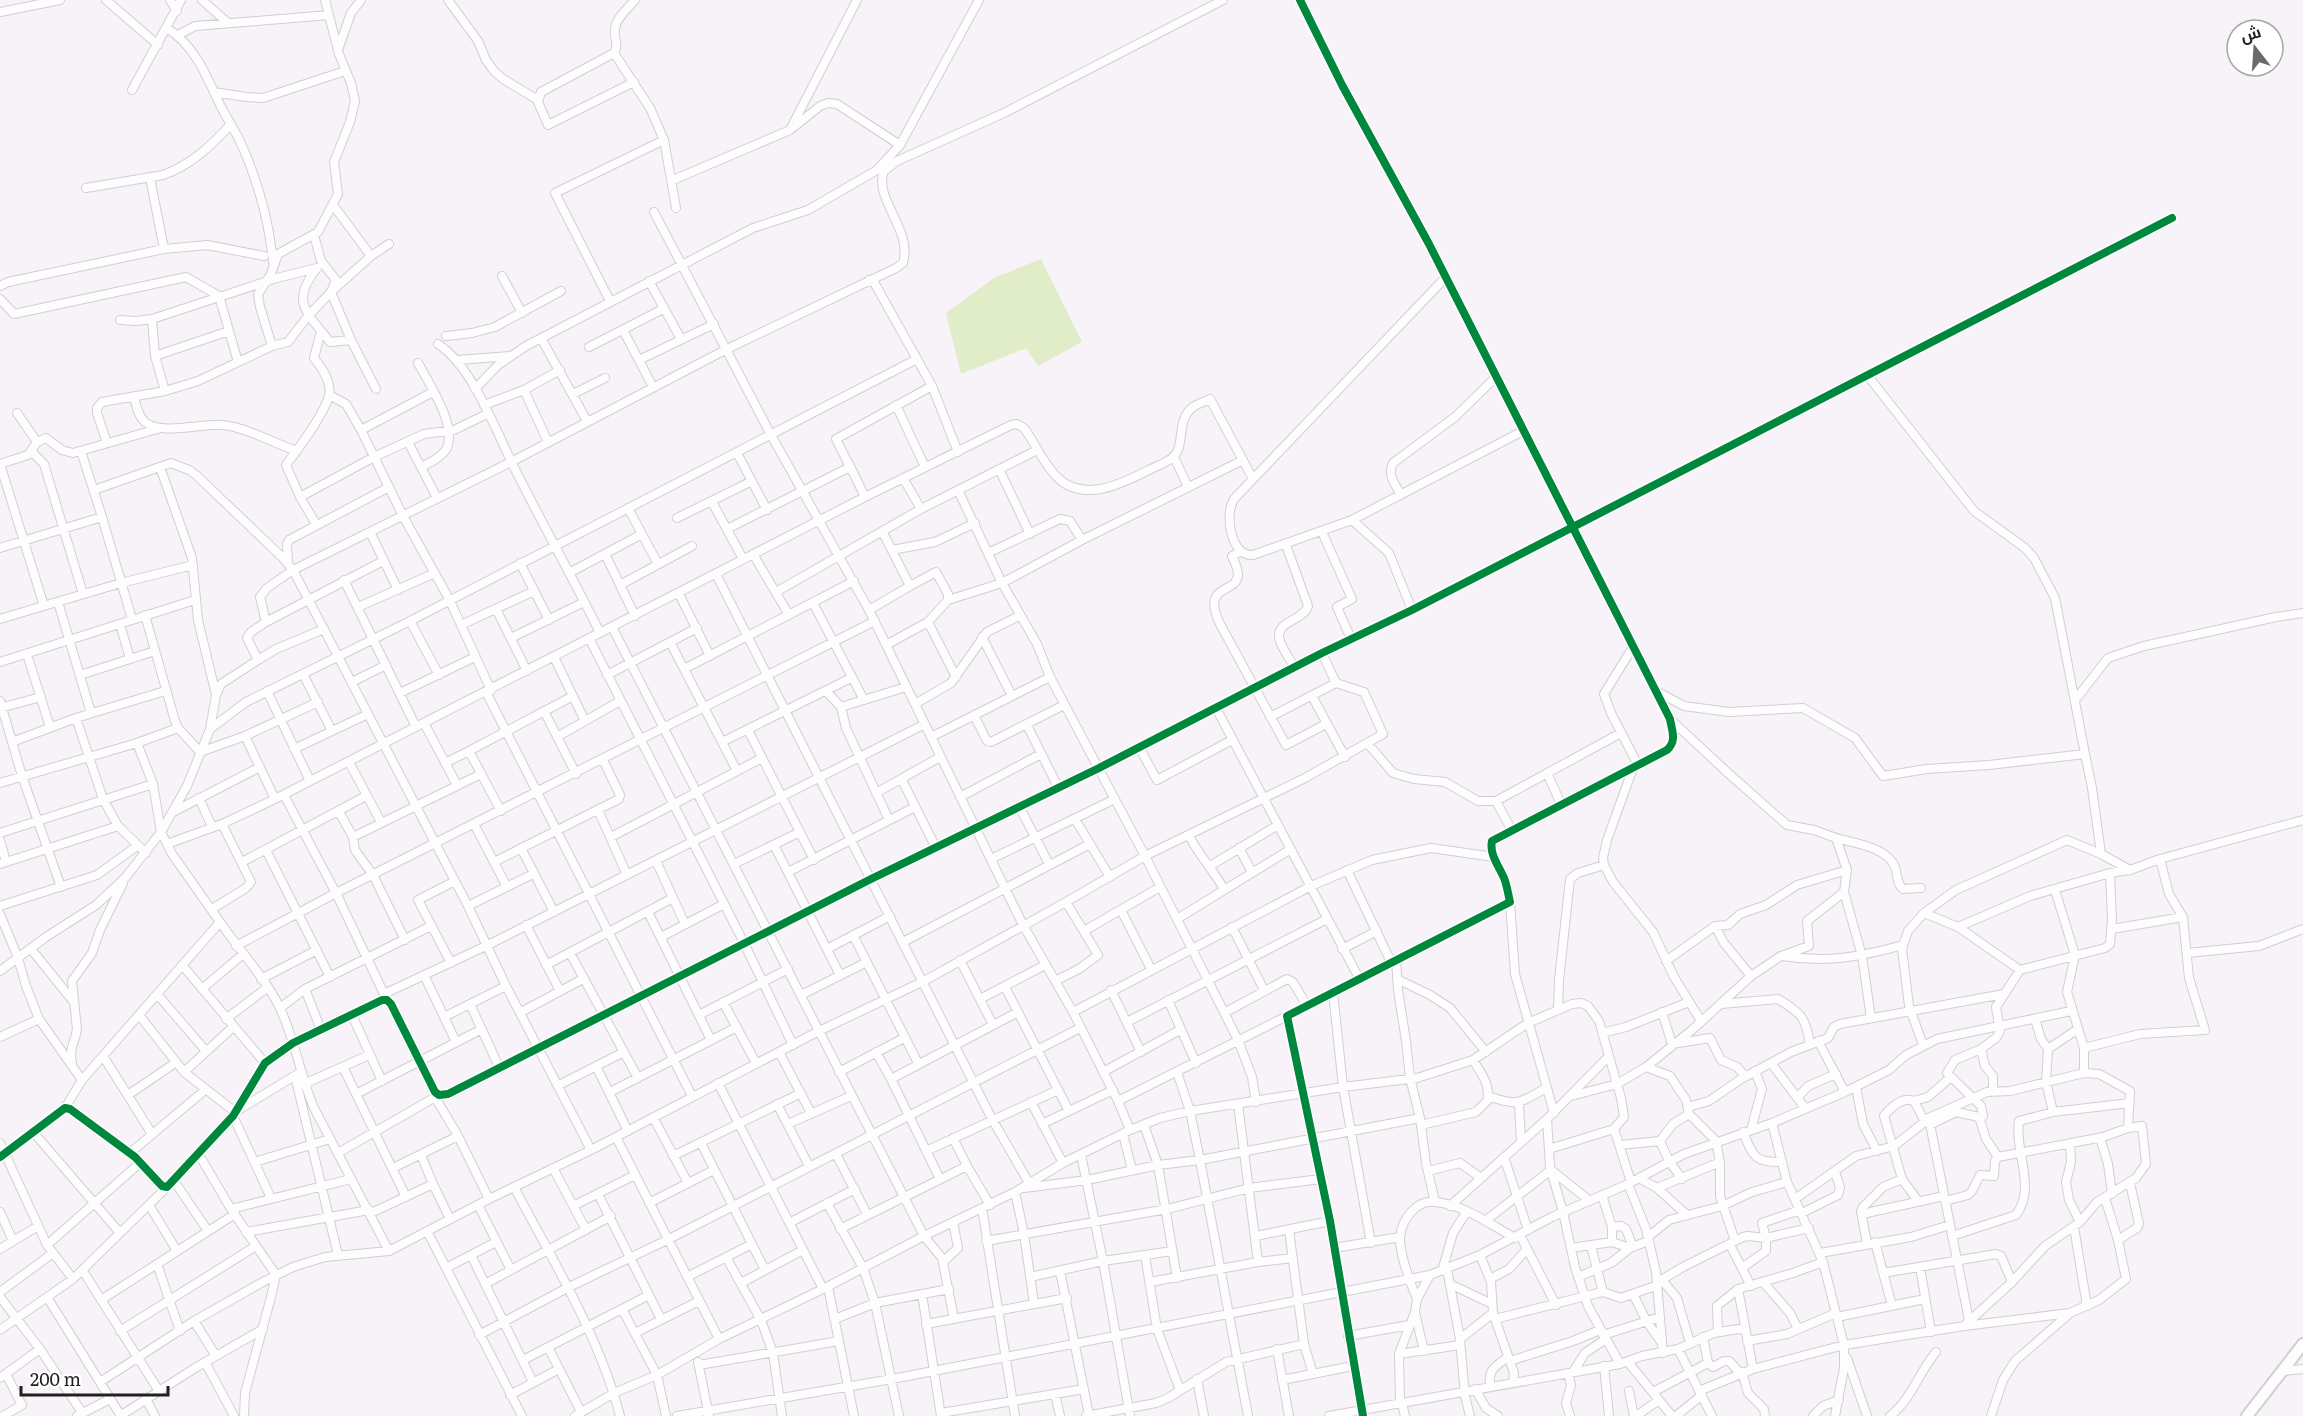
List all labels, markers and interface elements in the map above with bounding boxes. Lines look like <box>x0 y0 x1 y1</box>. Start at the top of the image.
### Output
north arrow <box>2225 18 2285 78</box>
text: ش <box>2237 18 2264 47</box>
scale bar <box>21 1359 168 1397</box>
text: 200 m <box>30 1365 81 1392</box>

